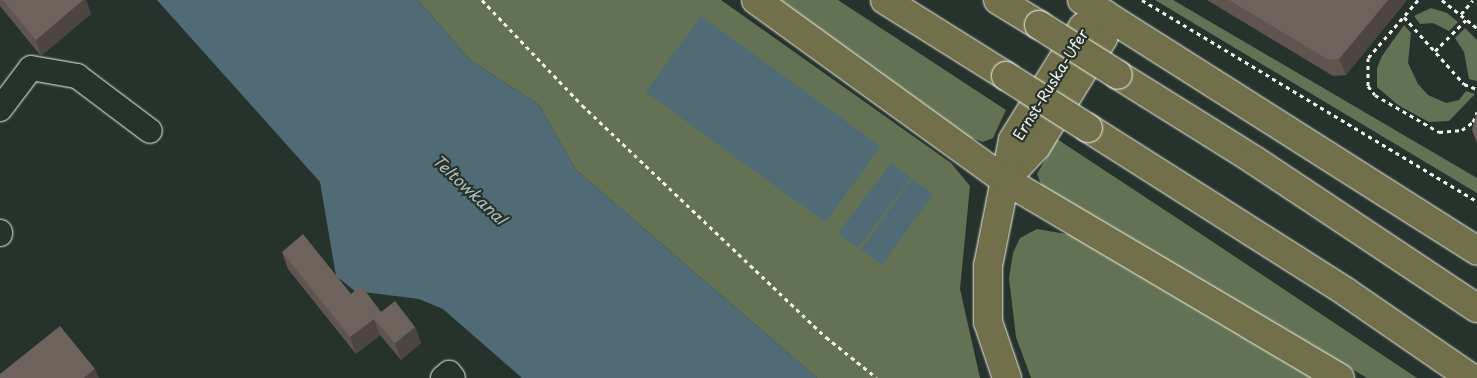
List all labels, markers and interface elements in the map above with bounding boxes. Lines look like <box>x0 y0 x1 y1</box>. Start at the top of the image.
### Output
street label: Ernst-Ruska-Ufer <box>1009 25 1091 143</box>
water label: Teltowkanal <box>429 150 511 228</box>

